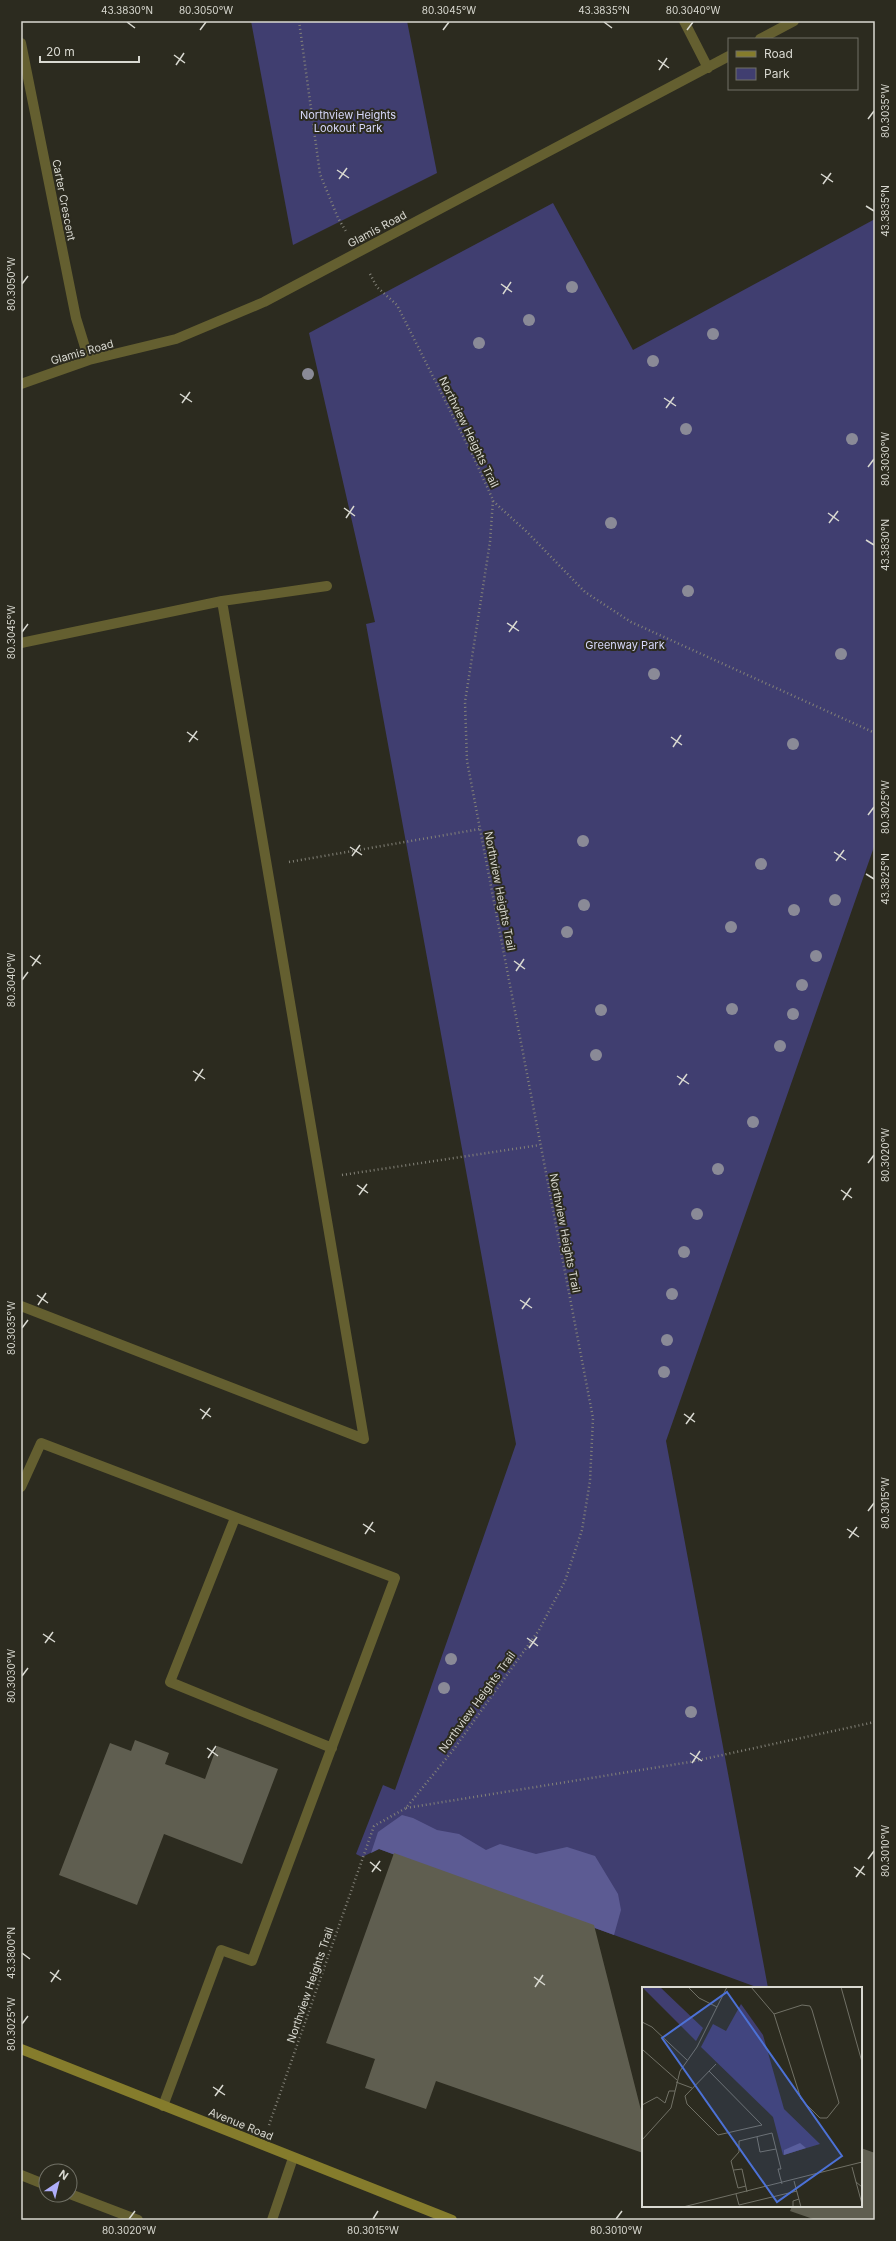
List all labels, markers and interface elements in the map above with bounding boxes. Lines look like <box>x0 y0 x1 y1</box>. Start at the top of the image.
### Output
text: 43.3830°N <box>101 4 153 16</box>
text: 80.3050°W <box>179 4 233 16</box>
text: 80.3045°W <box>422 4 476 16</box>
text: 43.3835°N <box>578 4 630 16</box>
text: 80.3040°W <box>666 4 720 16</box>
scale bar <box>40 38 139 64</box>
legend <box>728 38 858 90</box>
text: 20 m <box>46 44 75 59</box>
text: Road <box>764 46 793 61</box>
text: Park <box>764 66 790 81</box>
text: 80.3035°W <box>879 84 891 138</box>
park label: Northview Heights Lookout Park <box>300 108 396 135</box>
street label: Carter Crescent <box>49 158 79 242</box>
text: 43.3835°N <box>879 185 891 237</box>
street label: Glamis Road <box>345 208 409 250</box>
text: 80.3050°W <box>5 257 17 311</box>
street label: Glamis Road <box>49 336 115 368</box>
street label: Northview Heights Trail <box>436 374 502 490</box>
text: 80.3030°W <box>879 432 891 486</box>
text: 43.3830°N <box>879 519 891 571</box>
text: 80.3045°W <box>5 605 17 659</box>
park label: Greenway Park <box>585 638 665 652</box>
text: 80.3025°W <box>879 780 891 834</box>
street label: Northview Heights Trail <box>482 830 518 952</box>
text: 43.3825°N <box>879 853 891 905</box>
text: 80.3040°W <box>5 953 17 1007</box>
text: 80.3020°W <box>879 1128 891 1182</box>
street label: Northview Heights Trail <box>547 1172 583 1294</box>
text: 80.3035°W <box>5 1301 17 1355</box>
text: 80.3015°W <box>879 1477 891 1529</box>
text: 80.3030°W <box>5 1649 17 1703</box>
street label: Northview Heights Trail <box>436 1649 518 1755</box>
text: 80.3010°W <box>879 1825 891 1877</box>
street label: Northview Heights Trail <box>284 1925 336 2045</box>
text: 43.3800°N <box>5 1927 17 1979</box>
inset map <box>642 1987 862 2207</box>
text: 80.3025°W <box>5 1997 17 2051</box>
street label: Avenue Road <box>207 2105 275 2143</box>
north arrow <box>38 2163 78 2203</box>
text: N <box>56 2167 71 2183</box>
text: 80.3020°W <box>102 2224 156 2236</box>
text: 80.3015°W <box>347 2224 399 2236</box>
text: 80.3010°W <box>590 2224 642 2236</box>

